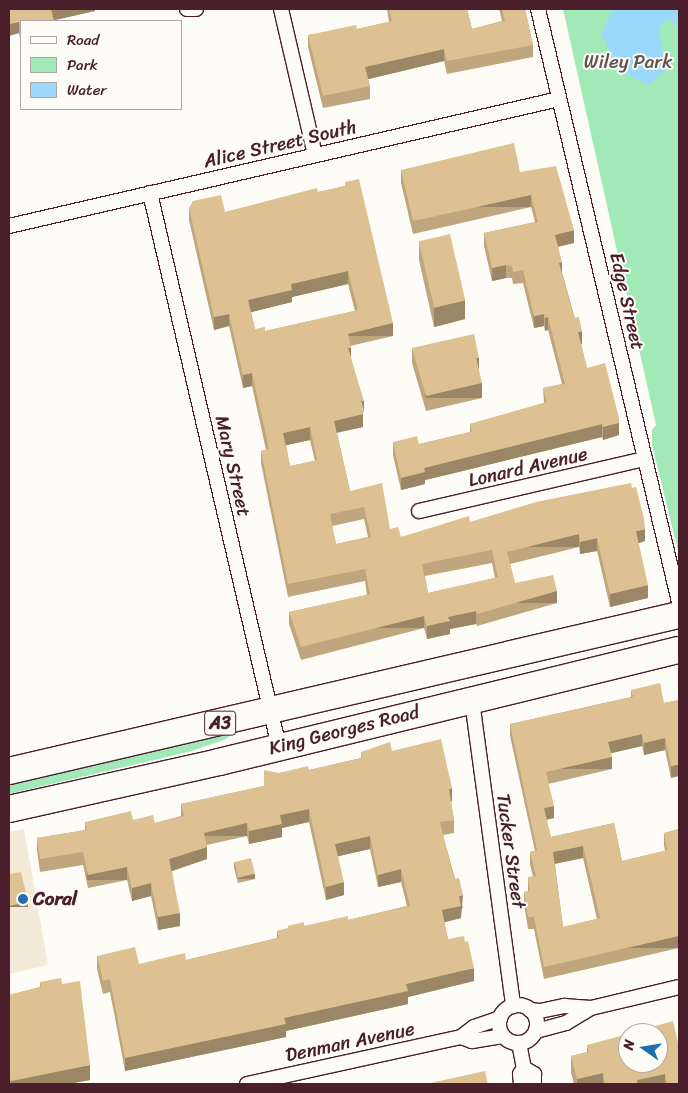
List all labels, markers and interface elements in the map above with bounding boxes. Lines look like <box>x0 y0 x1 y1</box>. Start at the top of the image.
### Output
legend <box>20 20 182 110</box>
text: Road <box>67 27 99 53</box>
park label: Wiley Park <box>584 51 672 73</box>
text: Park <box>67 52 98 78</box>
text: Water <box>67 77 107 103</box>
street label: Alice Street South <box>201 115 359 173</box>
street label: Edge Street <box>605 250 649 352</box>
street label: Mary Street <box>210 413 256 519</box>
street label: Lonard Avenue <box>466 442 590 492</box>
street label: King Georges Road <box>267 700 421 760</box>
road number: A3 <box>204 708 236 738</box>
street label: Tucker Street <box>492 792 530 910</box>
place label: Coral <box>33 888 77 910</box>
marker: Coral <box>17 893 29 905</box>
street label: Denman Avenue <box>283 1017 417 1067</box>
north arrow <box>618 1023 668 1073</box>
text: N <box>616 1037 642 1052</box>

